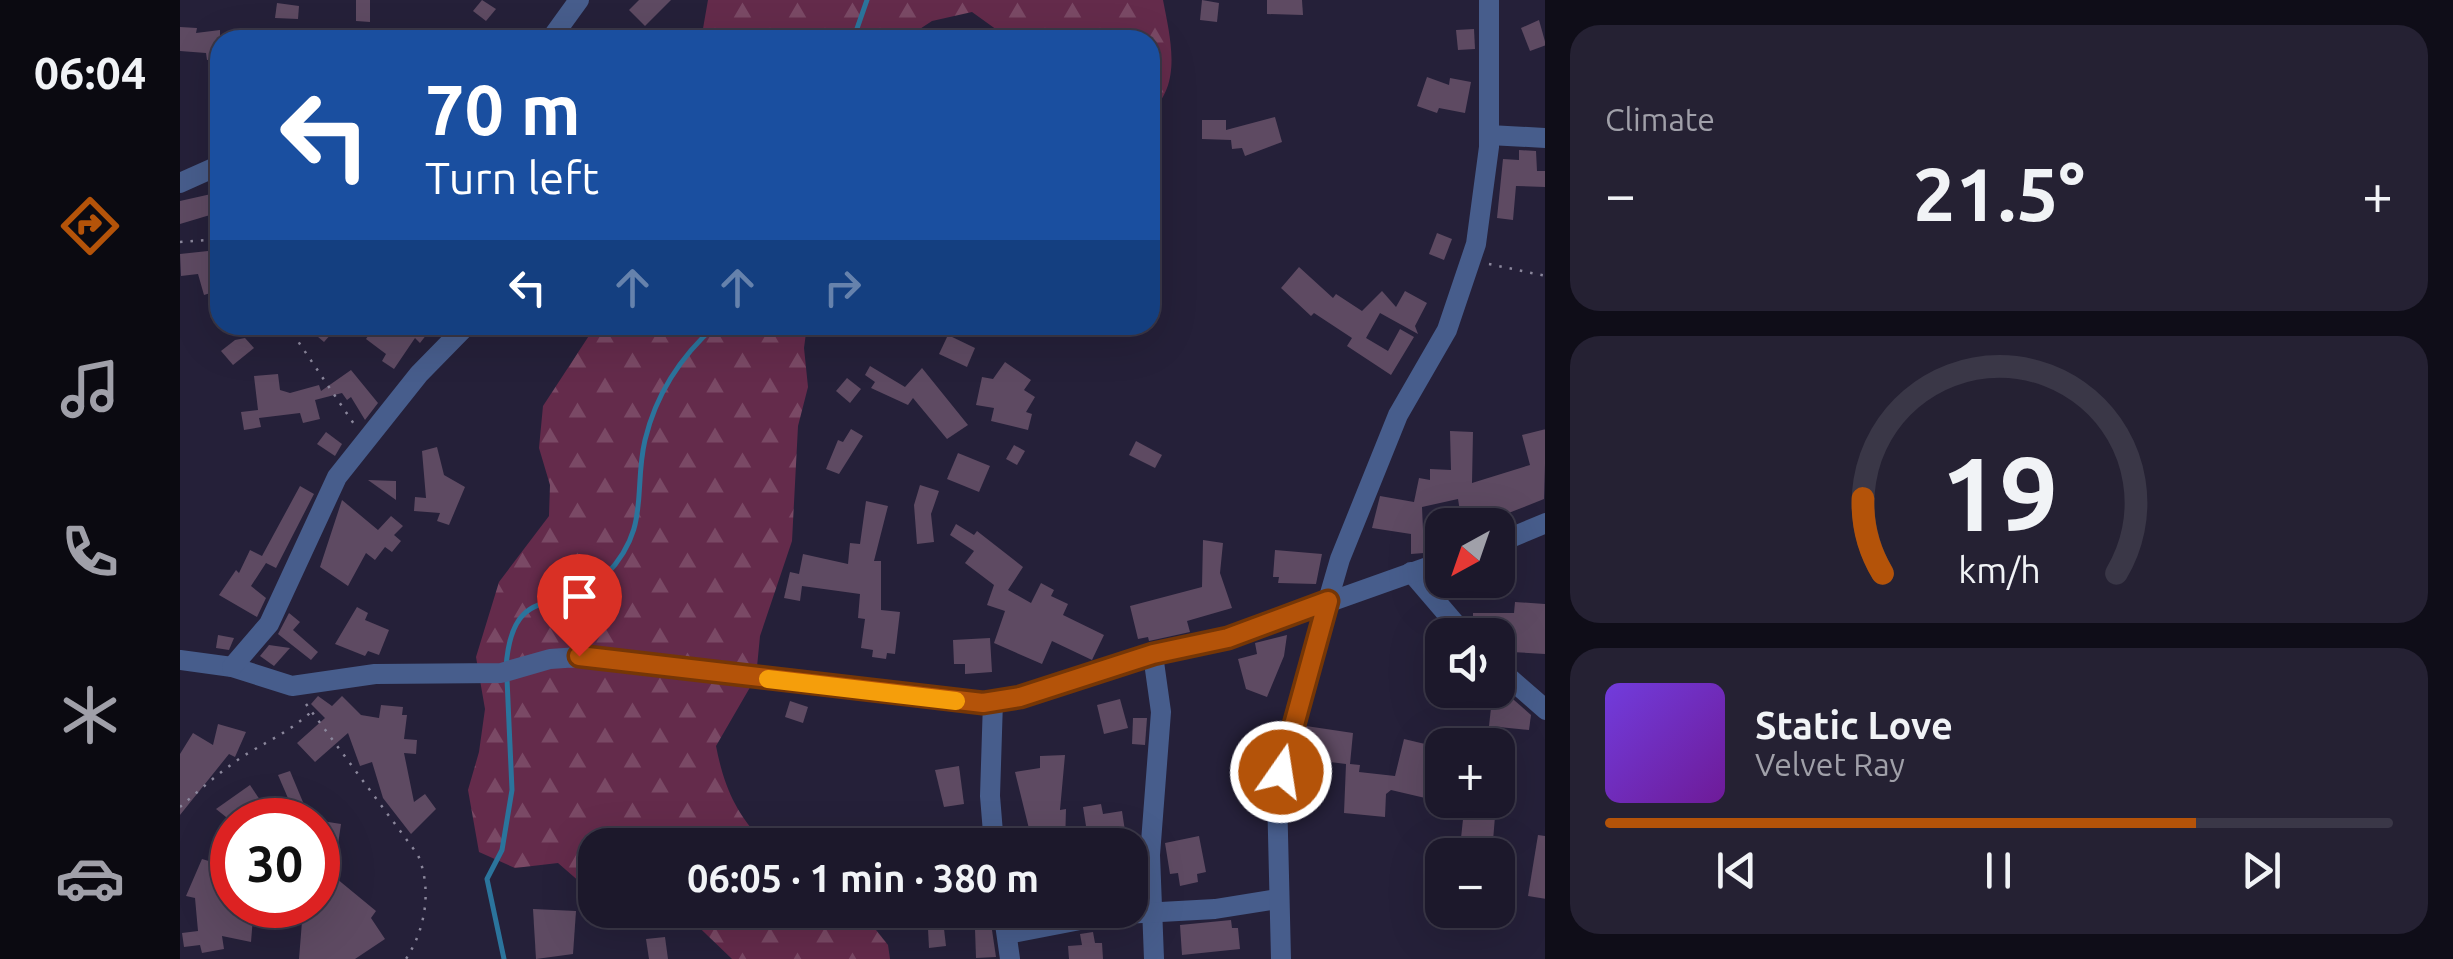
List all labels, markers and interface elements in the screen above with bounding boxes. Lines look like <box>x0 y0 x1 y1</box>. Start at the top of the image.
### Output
text: 06:04 <box>34 47 146 98</box>
icon: left <box>260 70 390 200</box>
text: 70 m <box>425 70 581 148</box>
text: Climate <box>1605 101 1715 137</box>
text: 21.5° <box>1913 151 2085 235</box>
text: Turn left <box>425 152 599 203</box>
text: − <box>1605 163 1636 224</box>
text: + <box>2362 163 2393 224</box>
icon: directions <box>55 191 125 261</box>
icon: left <box>500 260 555 315</box>
icon: ahead <box>605 260 660 315</box>
icon: ahead <box>710 260 765 315</box>
icon: right <box>815 260 870 315</box>
icon: music <box>55 354 125 424</box>
text: 19 <box>1940 434 2058 551</box>
north arrow <box>1425 508 1515 598</box>
map controls <box>1425 508 1515 928</box>
icon: phone <box>55 517 125 587</box>
text: km/h <box>1958 550 2040 590</box>
pin <box>537 554 622 657</box>
icon: arrive <box>552 569 607 624</box>
button: sound <box>1425 618 1515 708</box>
icon: climate <box>55 680 125 750</box>
text: Static Love <box>1755 704 1953 746</box>
position arrow <box>1229 720 1333 824</box>
button: + <box>1425 728 1515 818</box>
text: Velvet Ray <box>1755 746 1905 782</box>
speed limit sign: 30 <box>210 798 340 928</box>
button: − <box>1425 838 1515 928</box>
icon: car <box>55 843 125 913</box>
icon: previous <box>1709 843 1764 898</box>
icon: pause <box>1971 843 2026 898</box>
icon: next <box>2234 843 2289 898</box>
text: 06:05 · 1 min · 380 m <box>687 857 1039 899</box>

